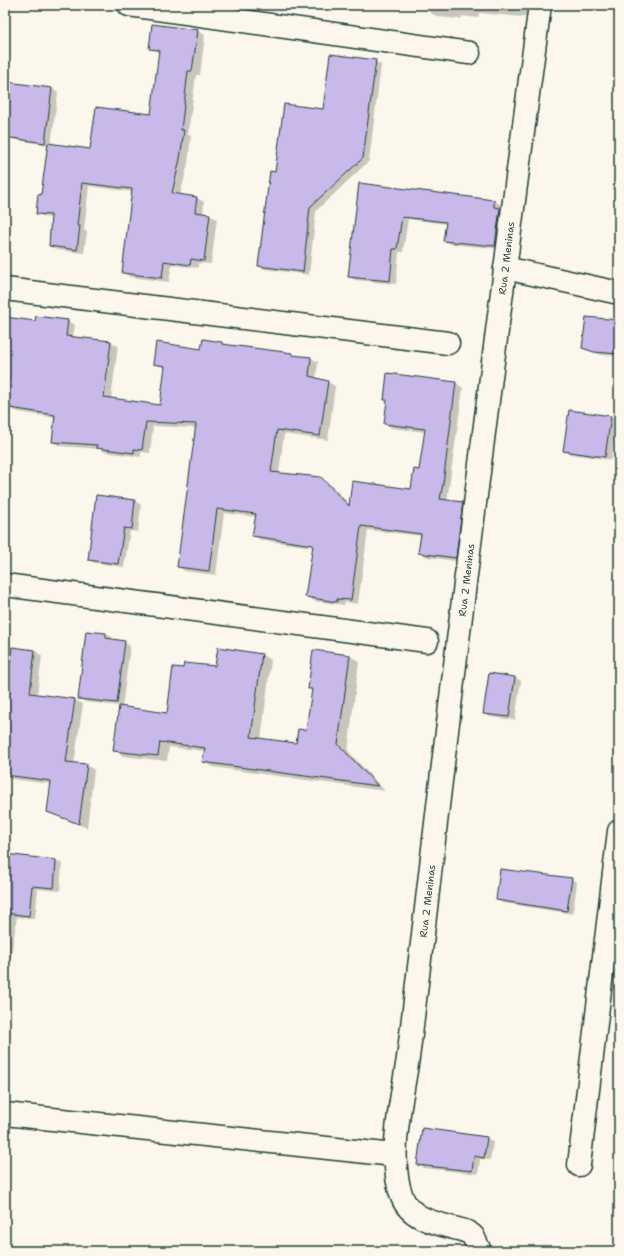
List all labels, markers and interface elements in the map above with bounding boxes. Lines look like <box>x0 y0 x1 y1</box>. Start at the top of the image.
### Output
street label: Rua 2 Meninas <box>496 221 517 295</box>
street label: Rua 2 Meninas <box>456 543 477 617</box>
street label: Rua 2 Meninas <box>417 864 438 938</box>

